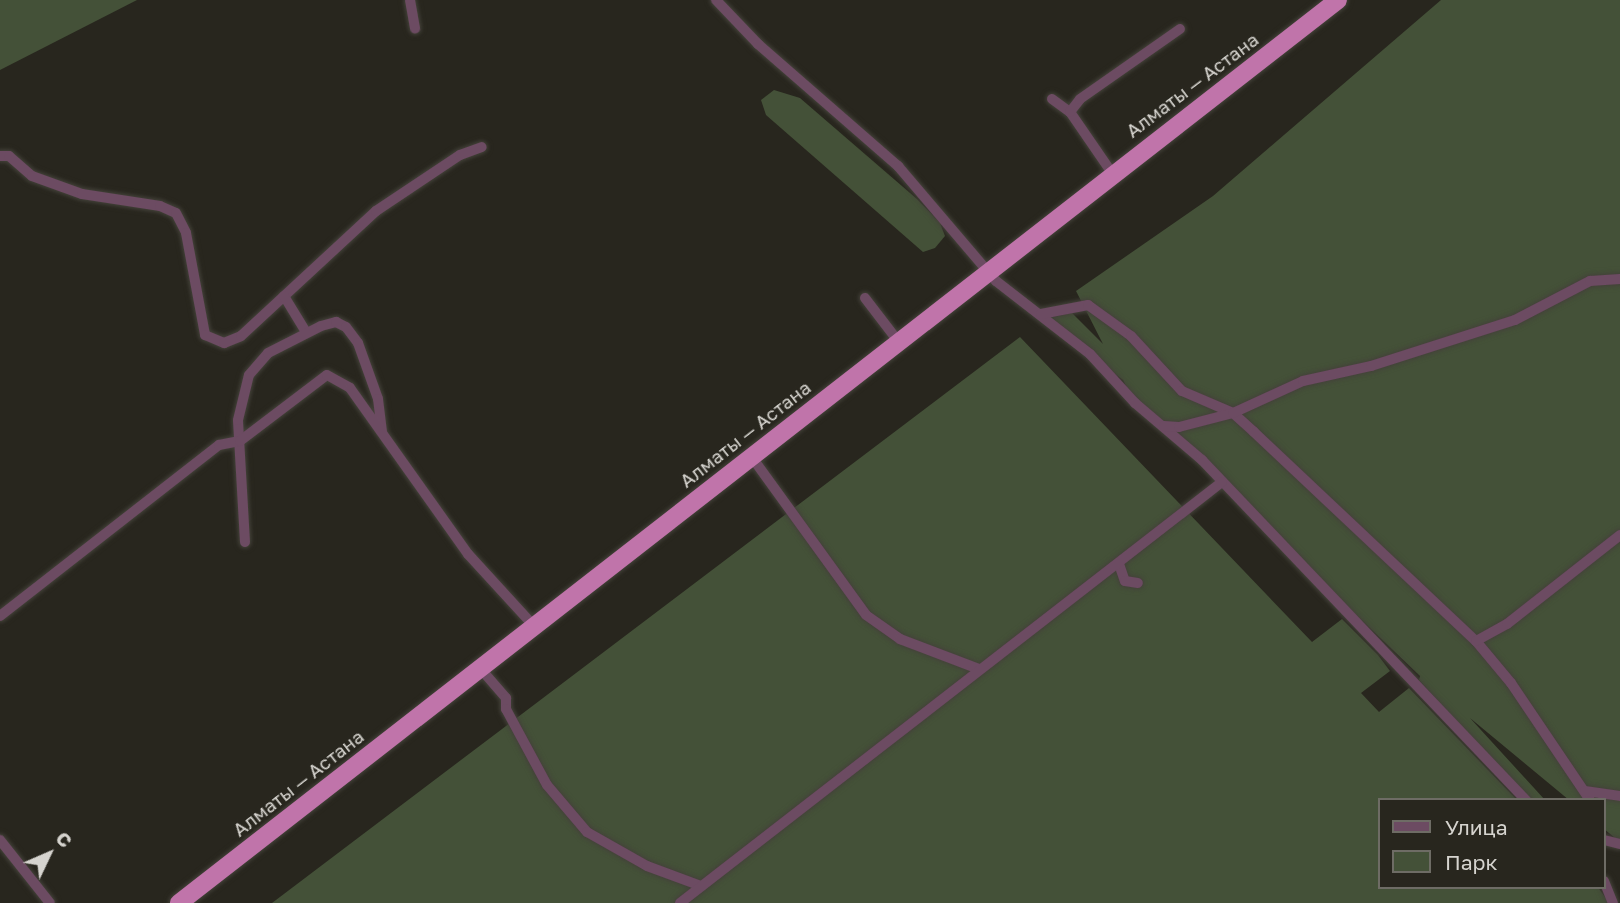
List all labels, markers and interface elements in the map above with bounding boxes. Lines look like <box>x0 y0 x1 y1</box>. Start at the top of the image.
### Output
street label: Алматы — Астана <box>1121 28 1263 142</box>
street label: Алматы — Астана <box>675 376 815 492</box>
street label: Алматы — Астана <box>228 725 368 841</box>
legend <box>1378 798 1606 889</box>
text: Улица <box>1445 814 1508 840</box>
north arrow <box>14 819 84 889</box>
text: С <box>52 826 77 852</box>
text: Парк <box>1445 849 1498 875</box>

